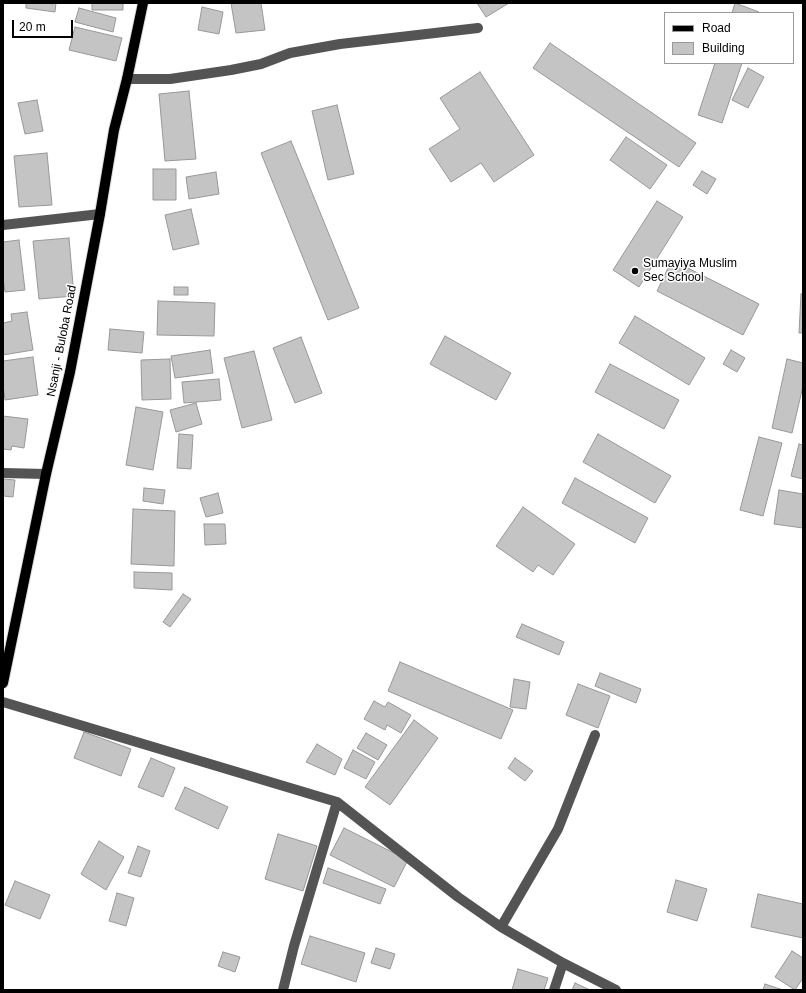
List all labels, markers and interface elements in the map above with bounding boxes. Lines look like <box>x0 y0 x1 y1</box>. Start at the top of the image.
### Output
scale bar <box>14 12 75 38</box>
legend <box>664 12 794 64</box>
text: 20 m <box>19 20 46 34</box>
text: Road <box>702 21 731 35</box>
text: Building <box>702 41 745 55</box>
place label: Sumayiya Muslim Sec School <box>643 257 737 285</box>
marker: Sumayiya Muslim Sec School <box>630 266 640 276</box>
street label: Nsanji - Buloba Road <box>44 284 80 398</box>

